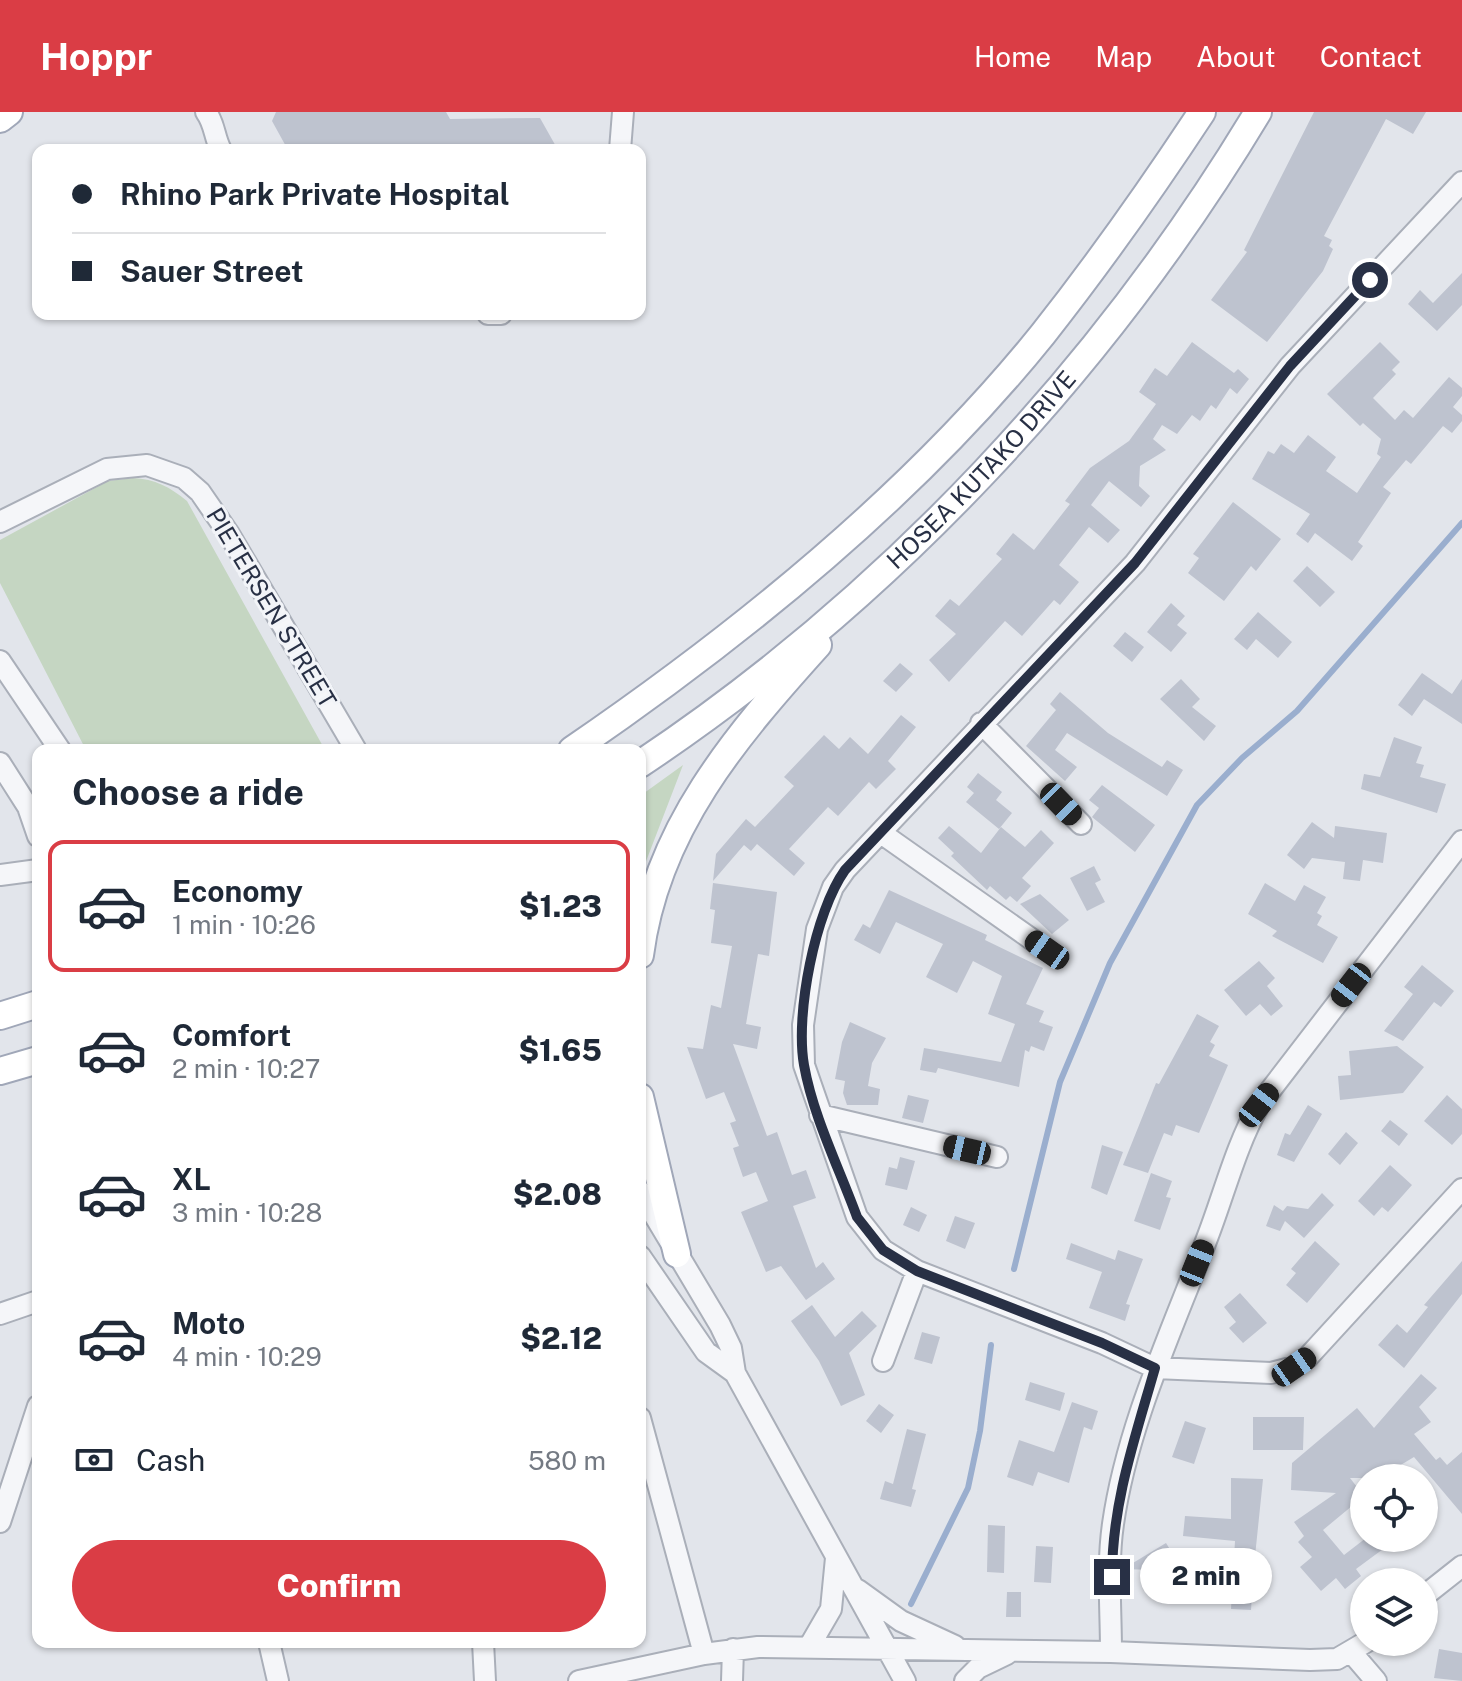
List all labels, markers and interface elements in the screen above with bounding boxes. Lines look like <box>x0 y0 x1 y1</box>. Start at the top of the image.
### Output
text: Hoppr <box>40 34 152 79</box>
text: Home <box>974 40 1051 73</box>
text: Map <box>1095 40 1152 73</box>
text: About <box>1196 40 1276 73</box>
text: Contact <box>1320 40 1422 73</box>
text: Rhino Park Private Hospital <box>120 176 510 212</box>
text: Sauer Street <box>120 253 304 289</box>
route start <box>1352 262 1388 298</box>
street label: HOSEA KUTAKO DRIVE <box>881 365 1081 574</box>
street label: PIETERSEN STREET <box>201 502 343 712</box>
text: Choose a ride <box>72 771 304 813</box>
car <box>1036 778 1086 830</box>
icon: car <box>76 870 148 942</box>
text: Economy <box>172 873 303 909</box>
text: $1.23 <box>519 888 602 924</box>
text: 1 min · 10:26 <box>172 909 316 940</box>
car <box>1020 926 1074 974</box>
car <box>1327 959 1375 1011</box>
icon: car <box>76 1014 148 1086</box>
text: Comfort <box>172 1017 291 1053</box>
text: $1.65 <box>518 1032 602 1068</box>
text: 2 min · 10:27 <box>172 1053 320 1084</box>
car <box>1235 1079 1283 1131</box>
car <box>941 1133 993 1167</box>
icon: car <box>76 1158 148 1230</box>
text: XL <box>172 1161 211 1197</box>
text: $2.08 <box>513 1176 602 1212</box>
text: 3 min · 10:28 <box>172 1197 322 1228</box>
car <box>1177 1236 1217 1290</box>
icon: car <box>76 1302 148 1374</box>
text: Moto <box>172 1305 245 1341</box>
text: $2.12 <box>520 1320 602 1356</box>
text: 4 min · 10:29 <box>172 1341 322 1372</box>
car <box>1267 1343 1321 1391</box>
icon: cash <box>72 1438 116 1482</box>
text: Cash <box>136 1442 205 1478</box>
text: 580 m <box>528 1445 606 1476</box>
map controls <box>1350 1464 1438 1656</box>
button: locate <box>1350 1464 1438 1552</box>
button: Confirm <box>72 1540 606 1632</box>
callout: 2 min <box>1140 1549 1272 1605</box>
route end <box>1094 1559 1130 1595</box>
text: 2 min <box>1171 1560 1241 1591</box>
button: layers <box>1350 1568 1438 1656</box>

